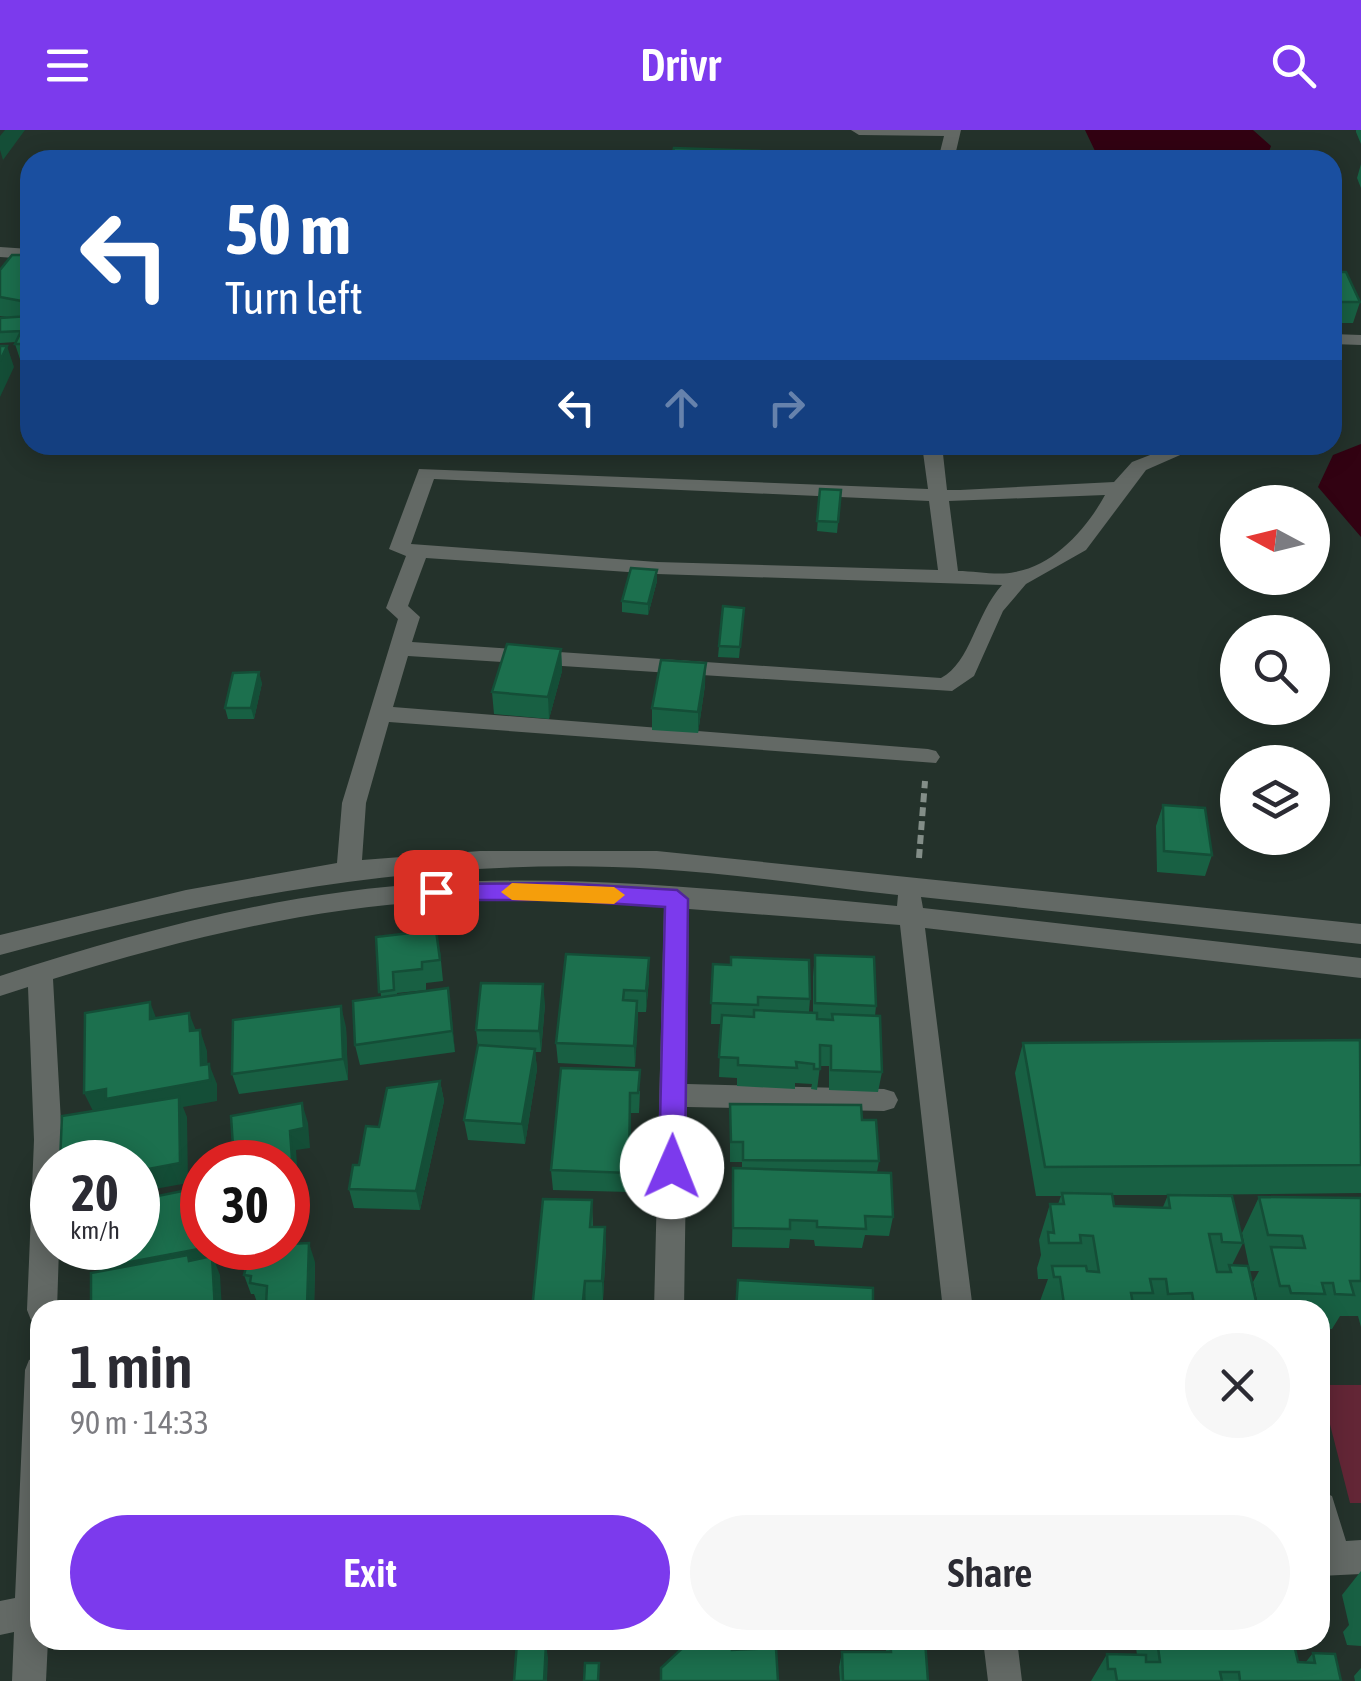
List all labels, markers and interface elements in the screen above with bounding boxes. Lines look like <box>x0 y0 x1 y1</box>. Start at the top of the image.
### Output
icon: menu <box>40 38 95 93</box>
icon: search <box>1266 38 1321 93</box>
text: Drivr <box>640 39 721 91</box>
text: 50 m <box>225 189 351 269</box>
icon: left <box>60 190 190 320</box>
text: Turn left <box>225 272 363 324</box>
icon: left <box>549 380 604 435</box>
icon: ahead <box>654 380 709 435</box>
icon: right <box>759 380 814 435</box>
north arrow <box>1220 485 1330 595</box>
map controls <box>1220 485 1330 855</box>
button: search <box>1220 615 1330 725</box>
button: layers <box>1220 745 1330 855</box>
pin <box>394 850 479 935</box>
icon: arrive <box>409 865 464 920</box>
position arrow <box>620 1115 724 1219</box>
speed limit sign: 30 <box>180 1140 310 1270</box>
text: 20 <box>71 1164 118 1222</box>
text: km/h <box>70 1216 120 1244</box>
text: 1 min <box>70 1332 193 1401</box>
button: close <box>1185 1333 1290 1438</box>
text: 90 m · 14:33 <box>70 1404 209 1441</box>
button: Exit <box>70 1515 670 1630</box>
button: Share <box>690 1515 1290 1630</box>

